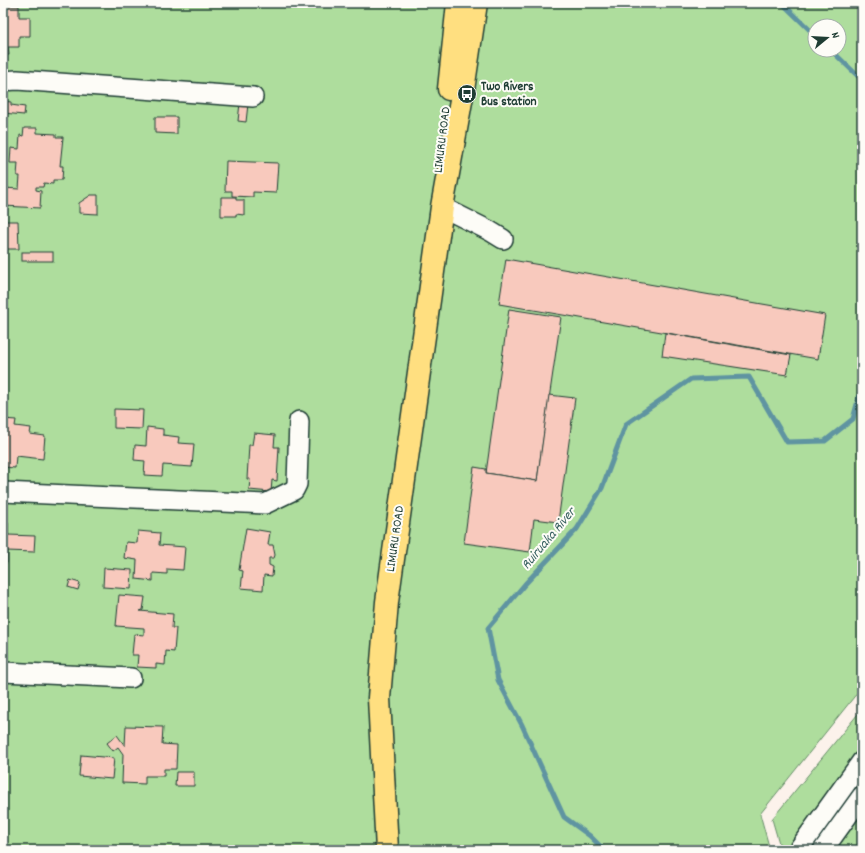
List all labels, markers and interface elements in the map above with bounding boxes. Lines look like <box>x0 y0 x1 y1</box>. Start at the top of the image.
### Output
north arrow <box>807 18 847 58</box>
text: N <box>826 30 843 41</box>
place label: Two Rivers Bus station <box>481 78 537 112</box>
bus stop icon: Two Rivers Bus station <box>456 83 478 105</box>
street label: LIMURU ROAD <box>430 106 457 174</box>
water label: Ruiruaka River <box>517 502 582 574</box>
street label: LIMURU ROAD <box>382 505 410 573</box>

